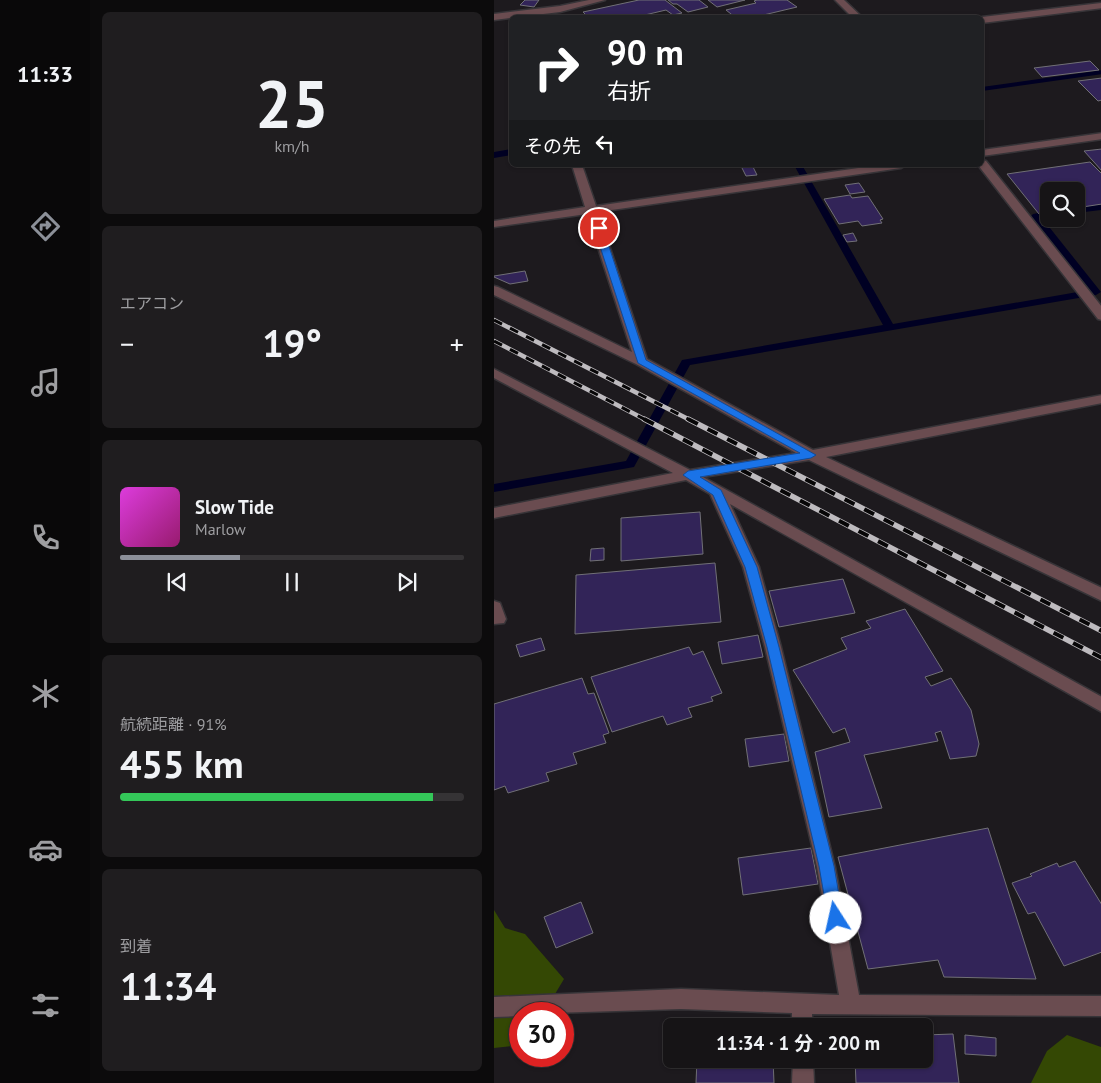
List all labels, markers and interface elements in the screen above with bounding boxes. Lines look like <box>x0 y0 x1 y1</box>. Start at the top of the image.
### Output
text: 90 m <box>607 29 684 75</box>
icon: right <box>524 35 589 100</box>
text: 11:33 <box>17 60 73 88</box>
text: 25 <box>255 61 329 145</box>
text: 右折 <box>607 77 651 105</box>
icon: left <box>591 130 619 158</box>
text: その先 <box>524 134 581 158</box>
text: km/h <box>274 136 310 156</box>
map controls <box>1040 182 1085 227</box>
button: search <box>1040 182 1085 227</box>
pin <box>578 207 620 249</box>
icon: directions <box>28 209 63 244</box>
icon: arrive <box>585 214 613 242</box>
text: エアコン <box>120 293 184 313</box>
text: 19° <box>262 318 322 367</box>
text: − <box>120 325 134 362</box>
text: + <box>450 325 464 362</box>
icon: music <box>28 365 63 400</box>
text: Slow Tide <box>195 495 274 519</box>
text: Marlow <box>195 519 246 539</box>
icon: phone <box>28 520 63 555</box>
icon: previous <box>163 568 191 596</box>
icon: pause <box>278 568 306 596</box>
icon: next <box>393 568 421 596</box>
icon: climate <box>28 676 63 711</box>
text: 航続距離 · 91% <box>120 714 227 734</box>
text: 455 km <box>120 739 244 788</box>
icon: car <box>28 832 63 867</box>
position arrow <box>809 891 861 943</box>
text: 到着 <box>120 936 152 956</box>
text: 11:34 <box>120 961 216 1010</box>
icon: filters <box>28 988 63 1023</box>
speed limit sign: 30 <box>509 1002 574 1067</box>
text: 11:34 · 1 分 · 200 m <box>716 1031 880 1055</box>

